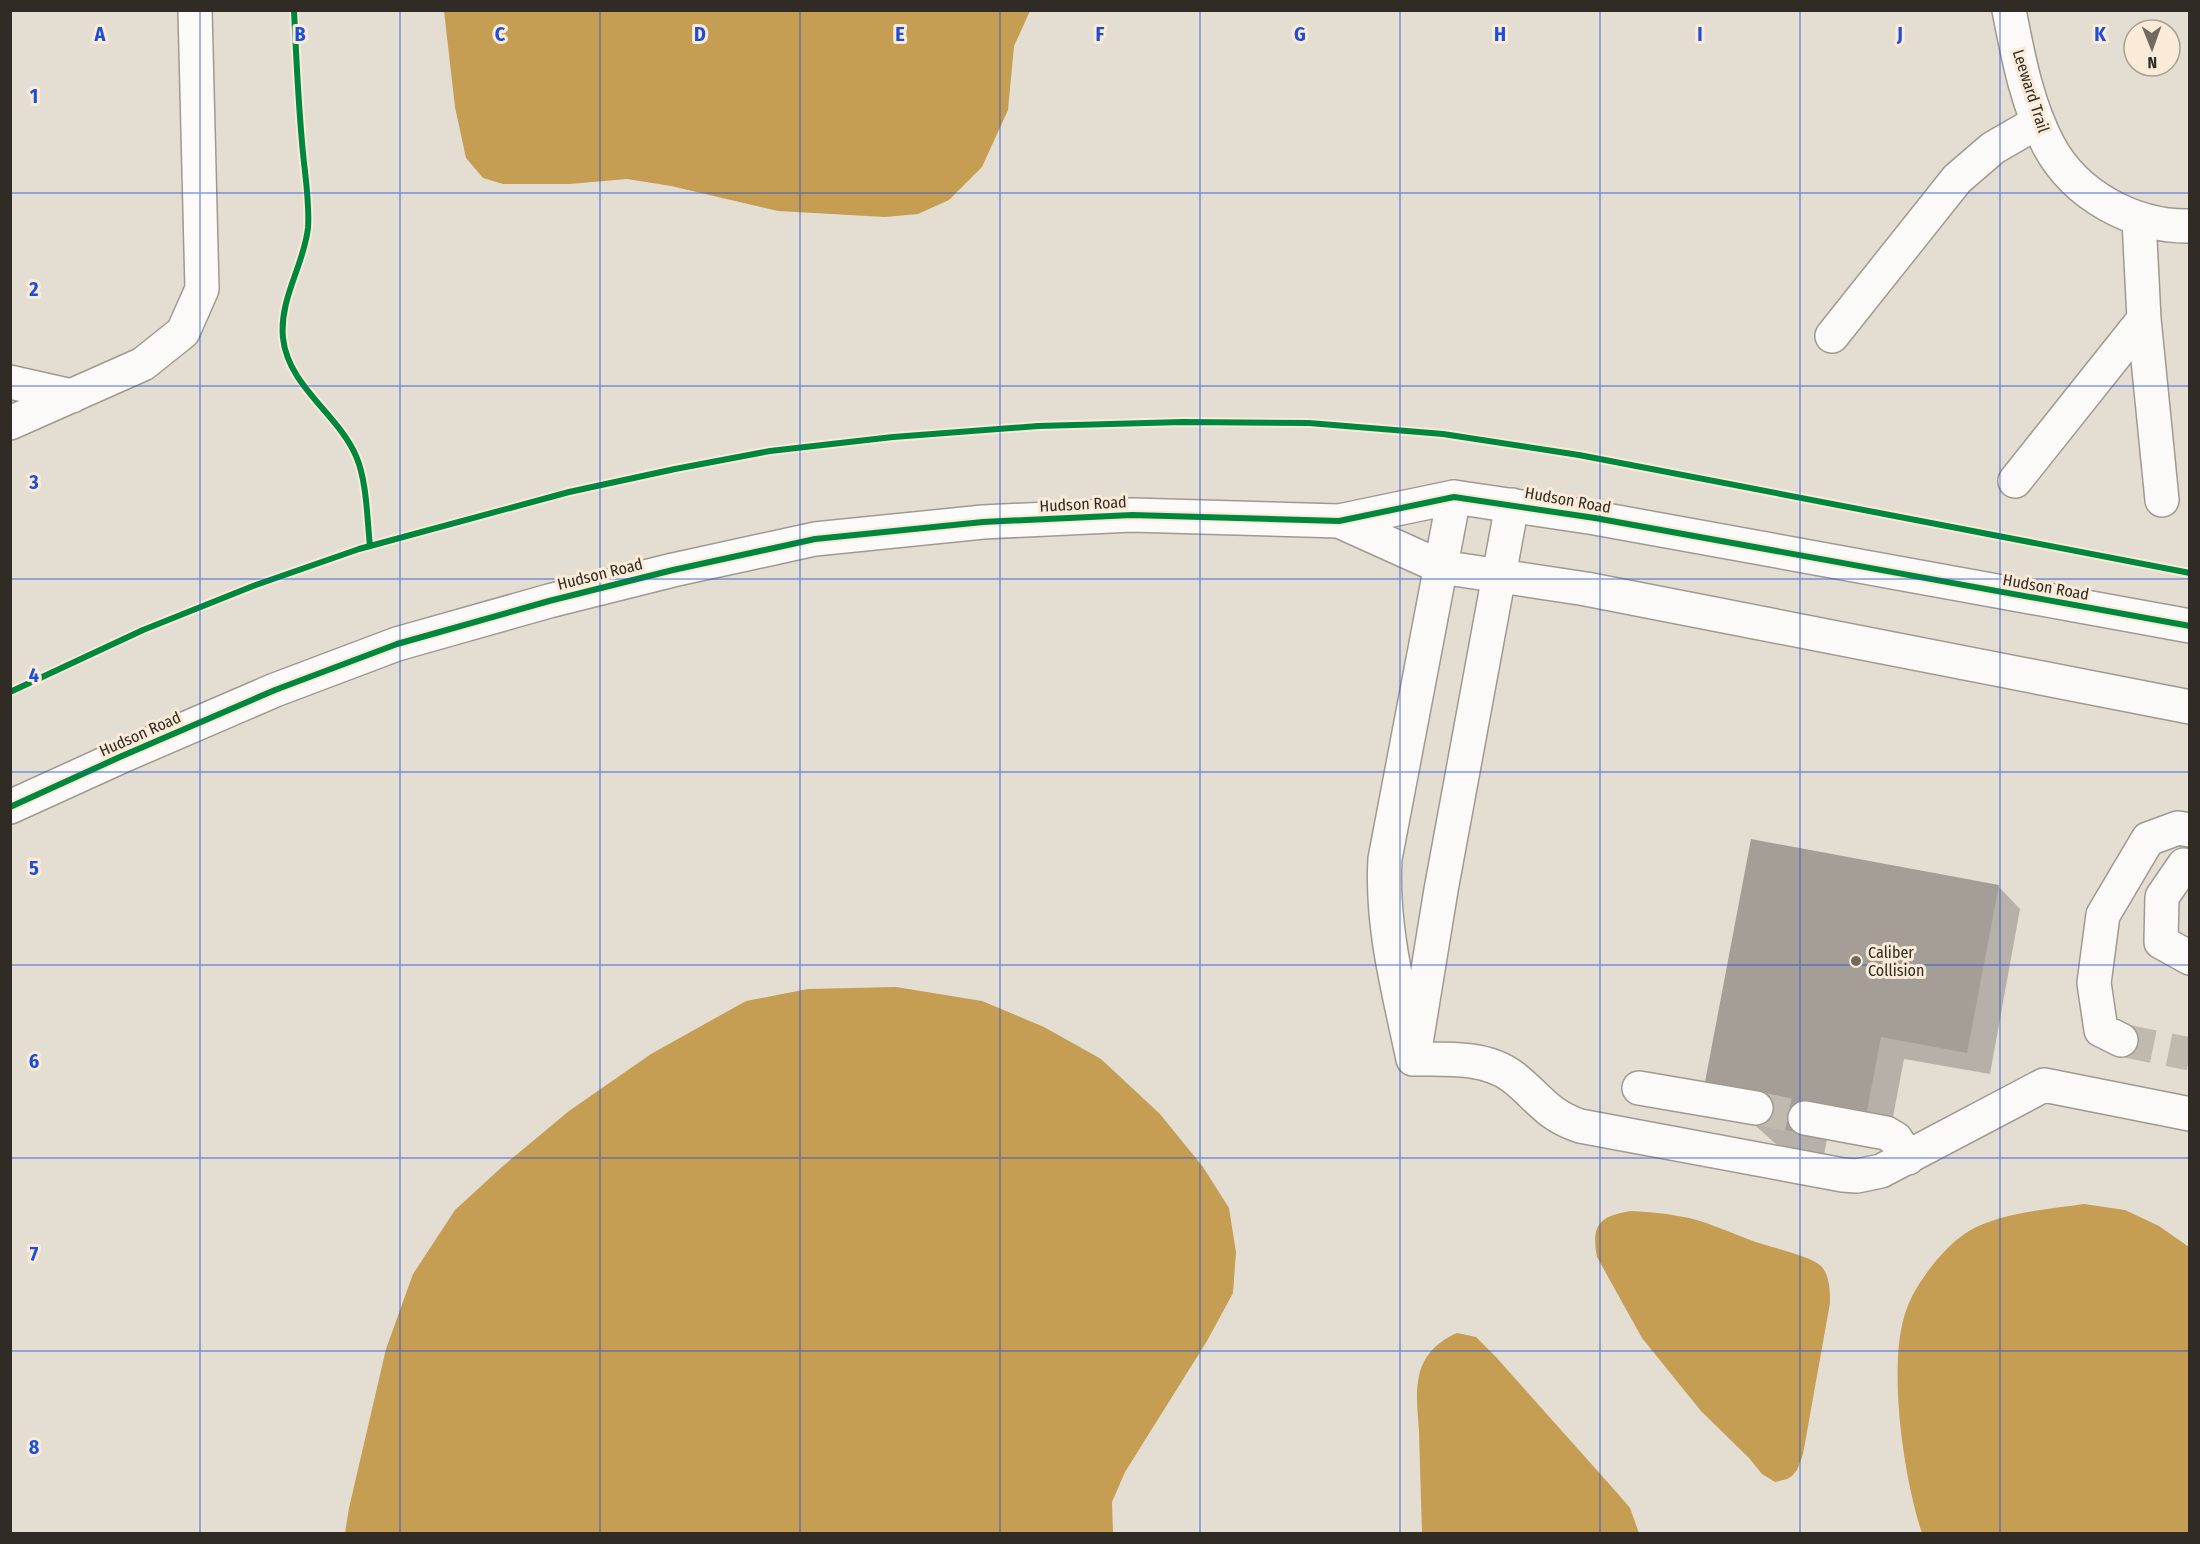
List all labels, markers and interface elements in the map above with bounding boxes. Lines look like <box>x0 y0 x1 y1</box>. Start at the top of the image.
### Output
north arrow <box>2122 18 2182 78</box>
text: A <box>94 22 107 46</box>
text: B <box>294 22 306 46</box>
text: C <box>495 22 506 46</box>
text: D <box>694 22 706 46</box>
text: E <box>895 22 905 46</box>
text: F <box>1096 22 1105 46</box>
text: G <box>1294 22 1306 46</box>
text: H <box>1494 22 1506 46</box>
text: I <box>1697 22 1703 46</box>
text: J <box>1896 22 1903 46</box>
text: K <box>2094 22 2106 46</box>
street label: Leeward Trail <box>2009 47 2053 135</box>
text: N <box>2147 53 2157 72</box>
text: 1 <box>30 84 38 108</box>
text: 2 <box>28 277 39 301</box>
text: 3 <box>28 470 39 494</box>
street label: Hudson Road <box>1523 483 1613 517</box>
street label: Hudson Road <box>1039 492 1127 516</box>
street label: Hudson Road <box>555 554 645 594</box>
street label: Hudson Road <box>2001 570 2091 604</box>
text: 4 <box>29 663 39 687</box>
street label: Hudson Road <box>96 708 184 760</box>
text: 5 <box>29 856 39 880</box>
place label: Caliber Collision <box>1868 943 1924 980</box>
marker: Caliber Collision <box>1849 954 1863 968</box>
text: 6 <box>29 1049 39 1073</box>
text: 7 <box>30 1242 39 1266</box>
text: 8 <box>29 1435 40 1459</box>

